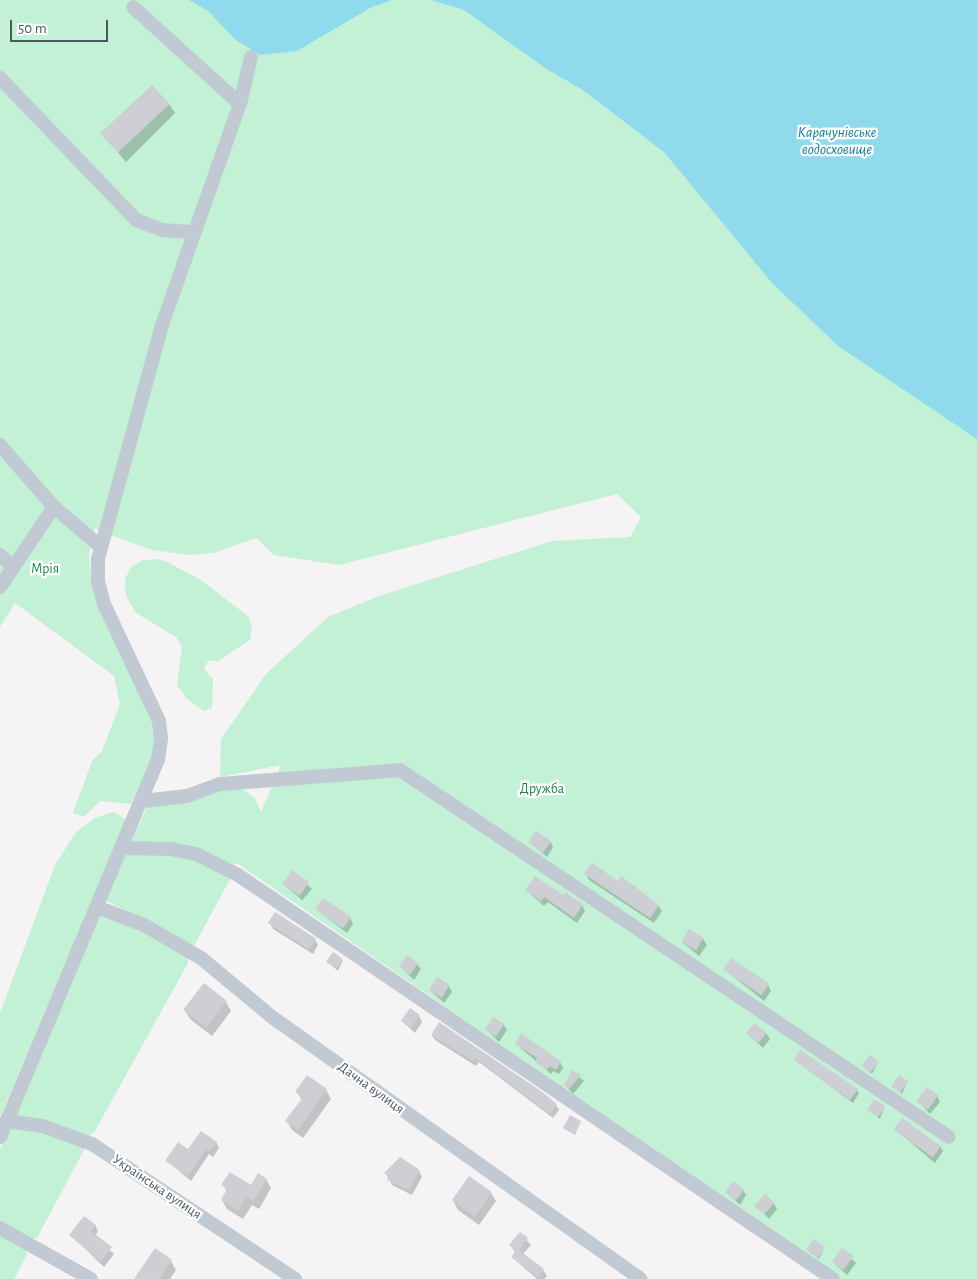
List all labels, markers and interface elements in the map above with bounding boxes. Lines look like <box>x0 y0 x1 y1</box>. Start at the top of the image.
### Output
scale bar <box>12 10 110 42</box>
text: 50 m <box>18 21 47 36</box>
water label: Карачунівське водосховище <box>798 123 876 158</box>
park label: Мрія <box>31 561 59 577</box>
park label: Дружба <box>520 781 564 797</box>
street label: Дачна вулиця <box>335 1058 407 1118</box>
street label: Українська вулиця <box>109 1151 205 1223</box>

